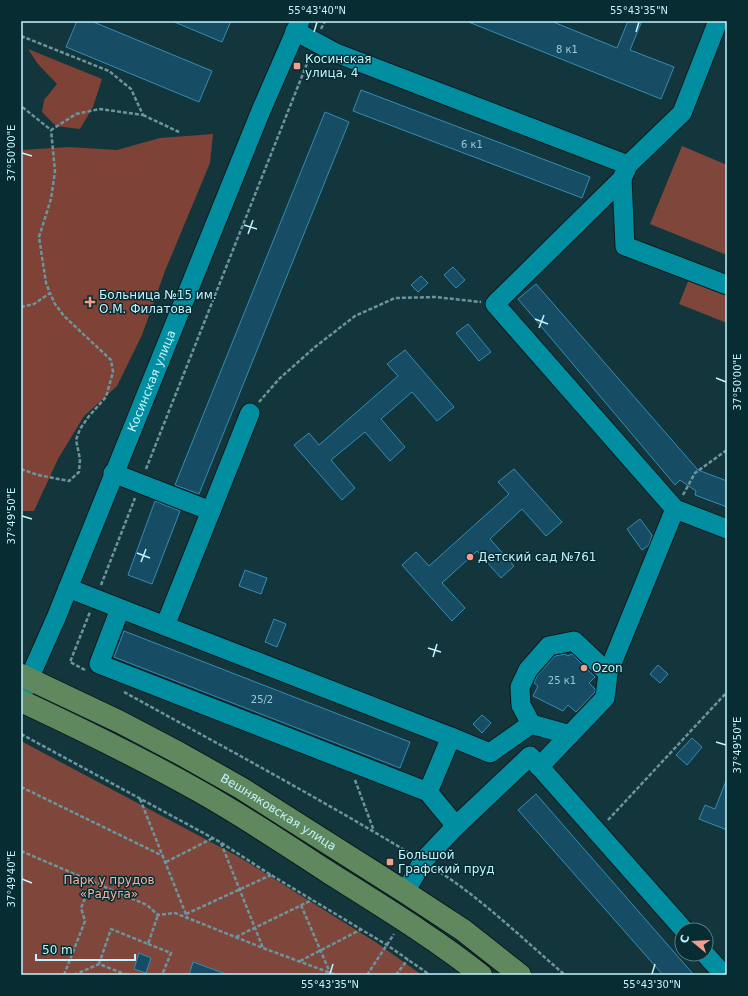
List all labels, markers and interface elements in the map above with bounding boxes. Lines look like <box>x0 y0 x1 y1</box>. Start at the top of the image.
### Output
text: 55°43'40"N <box>288 5 346 16</box>
text: 55°43'35"N <box>610 5 668 16</box>
house number: 8 к1 <box>556 44 578 55</box>
place label: Косинская улица, 4 <box>305 52 372 80</box>
marker: Косинская улица, 4 <box>292 61 302 71</box>
text: 37°50'00"E <box>6 125 17 181</box>
house number: 6 к1 <box>461 139 483 150</box>
place label: Больница №15 им. О.М. Филатова <box>99 288 217 316</box>
marker: Больница №15 им. О.М. Филатова <box>84 296 96 308</box>
street label: Косинская улица <box>125 328 179 434</box>
text: 37°50'00"E <box>732 354 743 410</box>
text: 37°49'50"E <box>6 488 17 544</box>
place label: Детский сад №761 <box>478 550 596 564</box>
marker: Детский сад №761 <box>465 552 475 562</box>
place label: Ozon <box>592 661 623 675</box>
marker: Ozon <box>579 663 589 673</box>
house number: 25 к1 <box>548 675 576 686</box>
house number: 25/2 <box>251 694 273 705</box>
text: 37°49'50"E <box>732 717 743 773</box>
street label: Вешняковская улица <box>218 771 339 854</box>
place label: Большой Графский пруд <box>398 848 495 876</box>
text: 37°49'40"E <box>6 851 17 907</box>
marker: Большой Графский пруд <box>385 857 395 867</box>
park label: Парк у прудов «Радуга» <box>63 873 155 901</box>
north arrow <box>674 922 714 962</box>
text: С <box>678 933 692 945</box>
scale bar <box>36 936 135 962</box>
text: 50 m <box>42 943 73 957</box>
text: 55°43'35"N <box>301 979 359 990</box>
text: 55°43'30"N <box>623 979 681 990</box>

